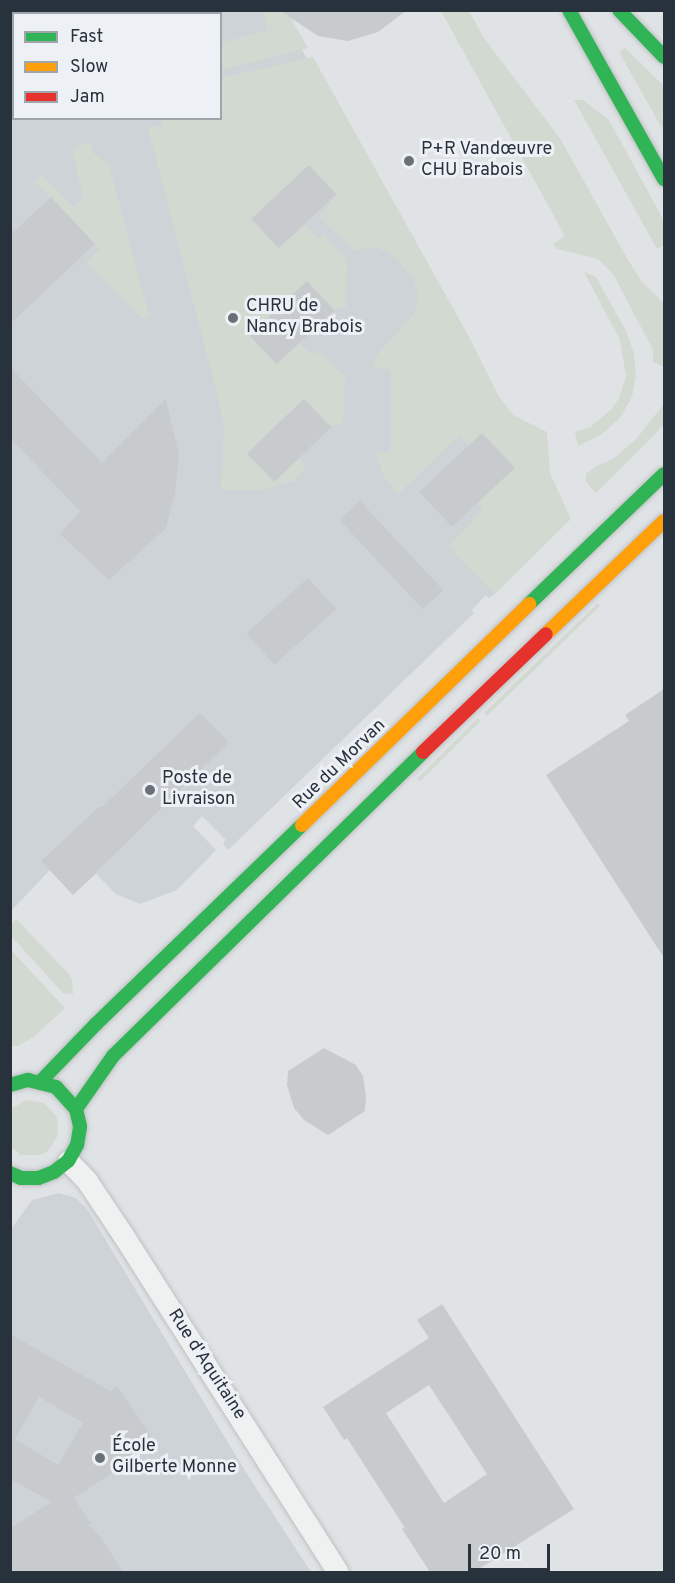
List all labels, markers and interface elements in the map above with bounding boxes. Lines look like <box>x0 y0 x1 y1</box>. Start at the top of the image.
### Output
legend <box>12 12 222 120</box>
text: Fast <box>70 26 103 49</box>
text: Slow <box>70 56 108 79</box>
text: Jam <box>70 86 105 109</box>
place label: P+R Vandœuvre CHU Brabois <box>421 140 553 182</box>
marker: P+R Vandœuvre CHU Brabois <box>402 154 416 168</box>
place label: CHRU de Nancy Brabois <box>246 297 363 340</box>
marker: CHRU de Nancy Brabois <box>224 309 242 327</box>
street label: Rue du Morvan <box>289 715 391 815</box>
place label: Poste de Livraison <box>162 769 235 812</box>
marker: Poste de Livraison <box>143 783 157 797</box>
street label: Rue d'Aquitaine <box>162 1306 250 1424</box>
place label: École Gilberte Monne <box>112 1437 237 1480</box>
marker: École Gilberte Monne <box>93 1451 107 1465</box>
scale bar <box>471 1532 554 1570</box>
text: 20 m <box>479 1543 521 1566</box>

